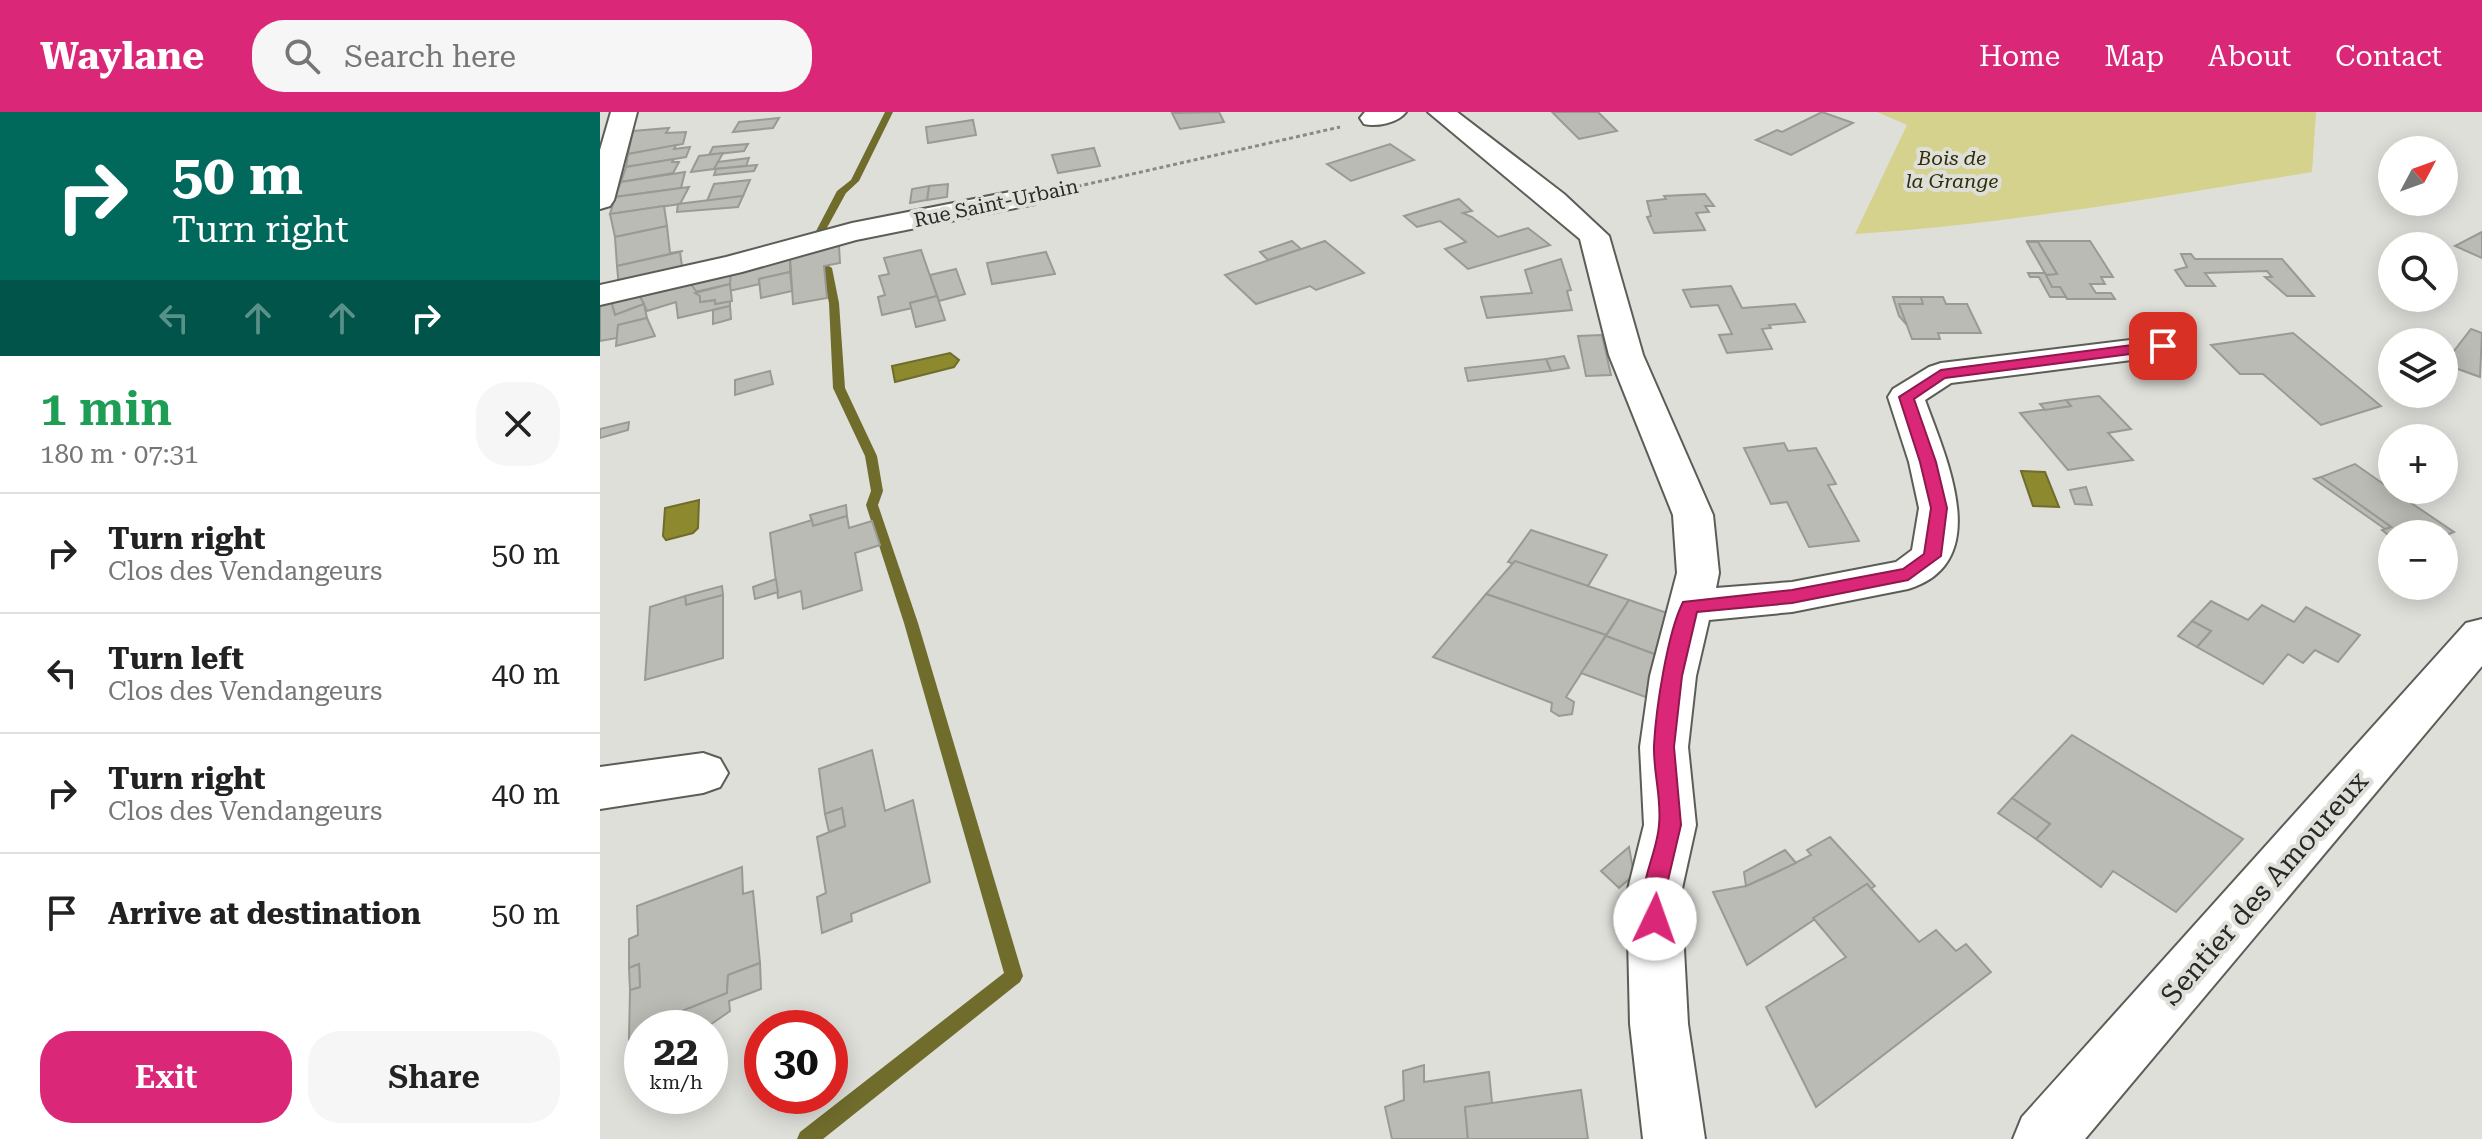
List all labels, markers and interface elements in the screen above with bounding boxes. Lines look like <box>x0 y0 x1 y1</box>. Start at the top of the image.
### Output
search box <box>252 20 812 92</box>
text: Waylane <box>40 34 204 78</box>
icon: search <box>280 34 324 78</box>
text: Search here <box>344 39 516 74</box>
text: Home <box>1979 40 2060 73</box>
text: Map <box>2104 40 2164 73</box>
text: About <box>2208 40 2291 73</box>
text: Contact <box>2335 40 2442 73</box>
north arrow <box>2378 136 2458 216</box>
map controls <box>2378 136 2458 600</box>
text: 50 m <box>172 142 303 208</box>
icon: right <box>40 144 144 248</box>
park label: Bois de la Grange <box>1906 146 1998 193</box>
street label: Rue Saint-Urbain <box>912 174 1081 232</box>
text: Turn right <box>172 209 349 251</box>
button: search <box>2378 232 2458 312</box>
icon: left <box>152 296 196 340</box>
icon: ahead <box>236 296 280 340</box>
icon: ahead <box>320 296 364 340</box>
icon: right <box>404 296 448 340</box>
pin <box>2129 312 2197 380</box>
icon: arrive <box>2141 324 2185 368</box>
button: layers <box>2378 328 2458 408</box>
text: 1 min <box>40 381 172 437</box>
button: close <box>476 382 560 466</box>
button: + <box>2378 424 2458 504</box>
text: 180 m · 07:31 <box>40 439 199 469</box>
button: − <box>2378 520 2458 600</box>
text: Turn right <box>108 521 265 556</box>
icon: right <box>40 531 84 575</box>
text: 50 m <box>491 536 560 571</box>
text: Clos des Vendangeurs <box>108 556 382 586</box>
text: Turn left <box>108 641 244 676</box>
icon: left <box>40 651 84 695</box>
text: 40 m <box>491 656 560 691</box>
text: Clos des Vendangeurs <box>108 676 382 706</box>
text: Turn right <box>108 761 265 796</box>
street label: Sentier des Amoureux <box>2154 765 2375 1012</box>
icon: right <box>40 771 84 815</box>
text: 40 m <box>491 776 560 811</box>
text: Clos des Vendangeurs <box>108 796 382 826</box>
position arrow <box>1613 877 1697 961</box>
icon: arrive <box>40 891 84 935</box>
text: Arrive at destination <box>108 896 421 931</box>
text: 50 m <box>491 896 560 931</box>
speed limit sign: 30 <box>744 1010 848 1114</box>
text: 22 <box>654 1028 698 1075</box>
button: Exit <box>40 1031 292 1123</box>
button: Share <box>308 1031 560 1123</box>
text: km/h <box>649 1070 703 1094</box>

